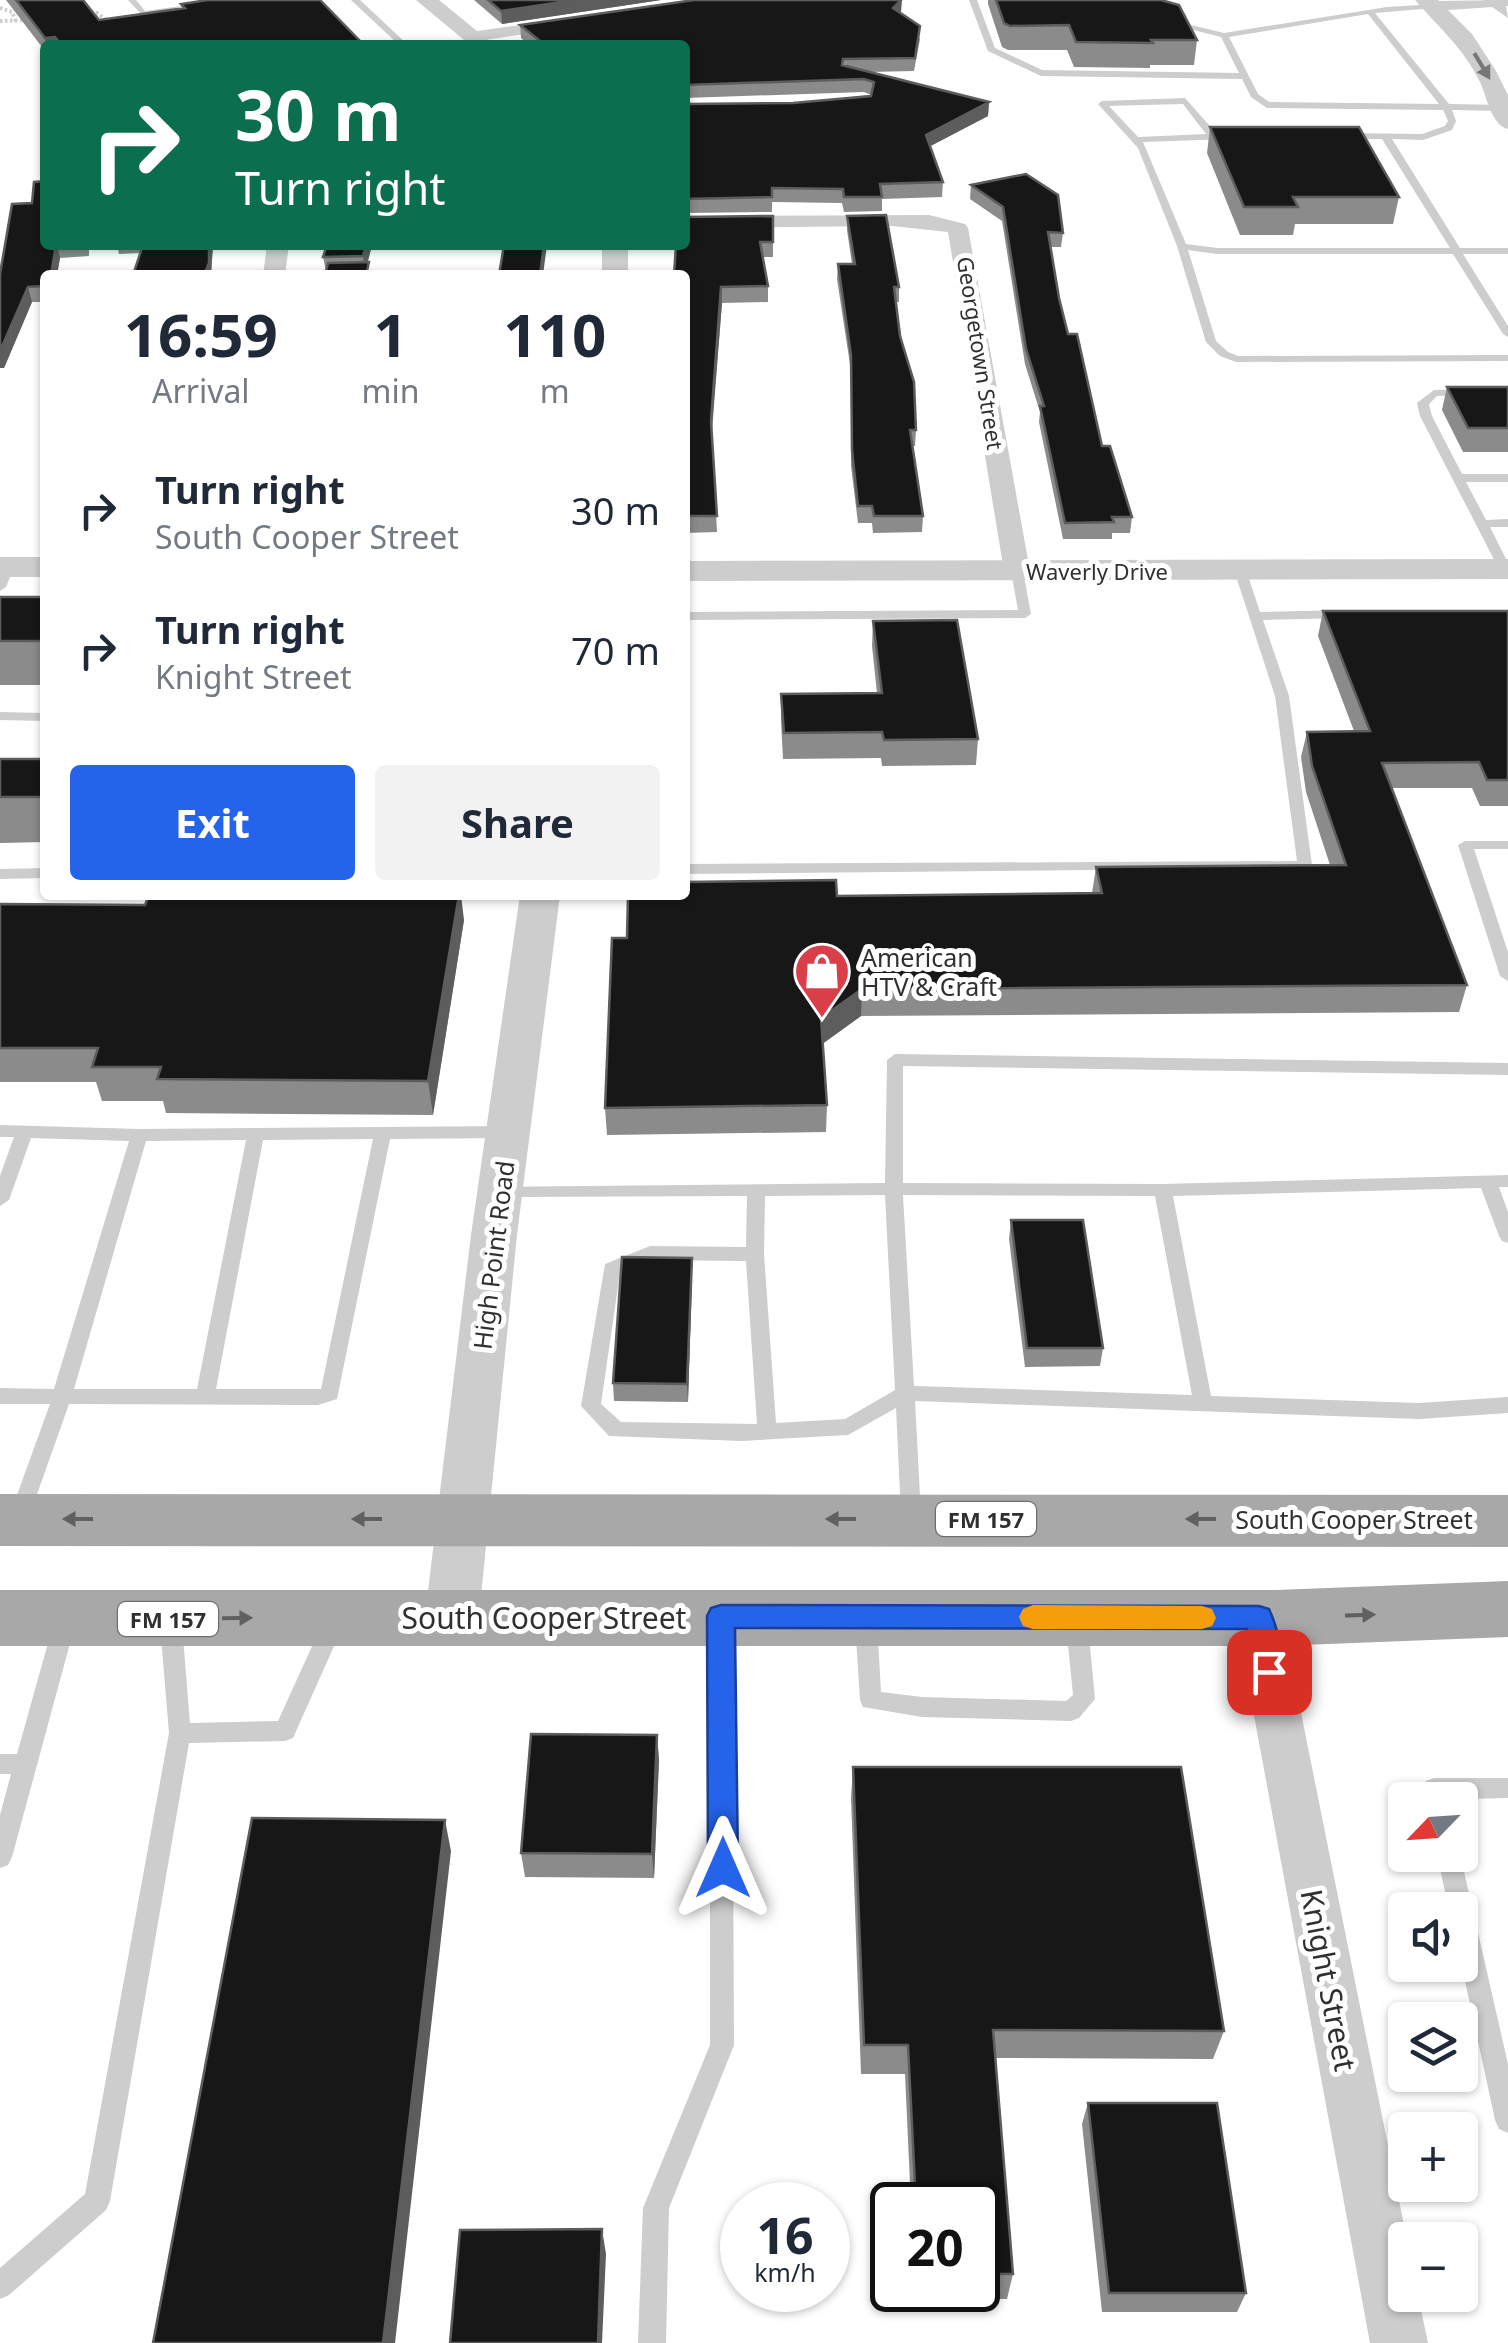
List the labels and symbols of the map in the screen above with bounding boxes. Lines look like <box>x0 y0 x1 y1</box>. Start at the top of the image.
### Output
one-way arrow <box>1473 52 1490 80</box>
street label: Georgetown Street <box>951 254 1011 452</box>
street label: Waverly Drive <box>1026 556 1168 586</box>
place label: American HTV & Craft <box>861 940 997 1003</box>
shop icon: American HTV & Craft <box>792 941 852 1020</box>
street label: High Point Road <box>465 1159 521 1351</box>
road number: FM 157 <box>936 1502 1036 1536</box>
street label: South Cooper Street <box>1235 1502 1473 1536</box>
one-way arrow <box>62 1511 94 1527</box>
one-way arrow <box>350 1511 382 1527</box>
one-way arrow <box>824 1511 856 1527</box>
one-way arrow <box>1184 1511 1216 1527</box>
street label: South Cooper Street <box>402 1597 687 1638</box>
road number: FM 157 <box>118 1602 218 1636</box>
one-way arrow <box>1345 1606 1377 1622</box>
one-way arrow <box>222 1610 254 1626</box>
pin <box>1227 1630 1312 1715</box>
north arrow <box>1388 1782 1478 1872</box>
position arrow <box>671 1816 775 1920</box>
street label: Knight Street <box>1291 1886 1367 2074</box>
speed limit sign: 20 <box>870 2182 1000 2312</box>

